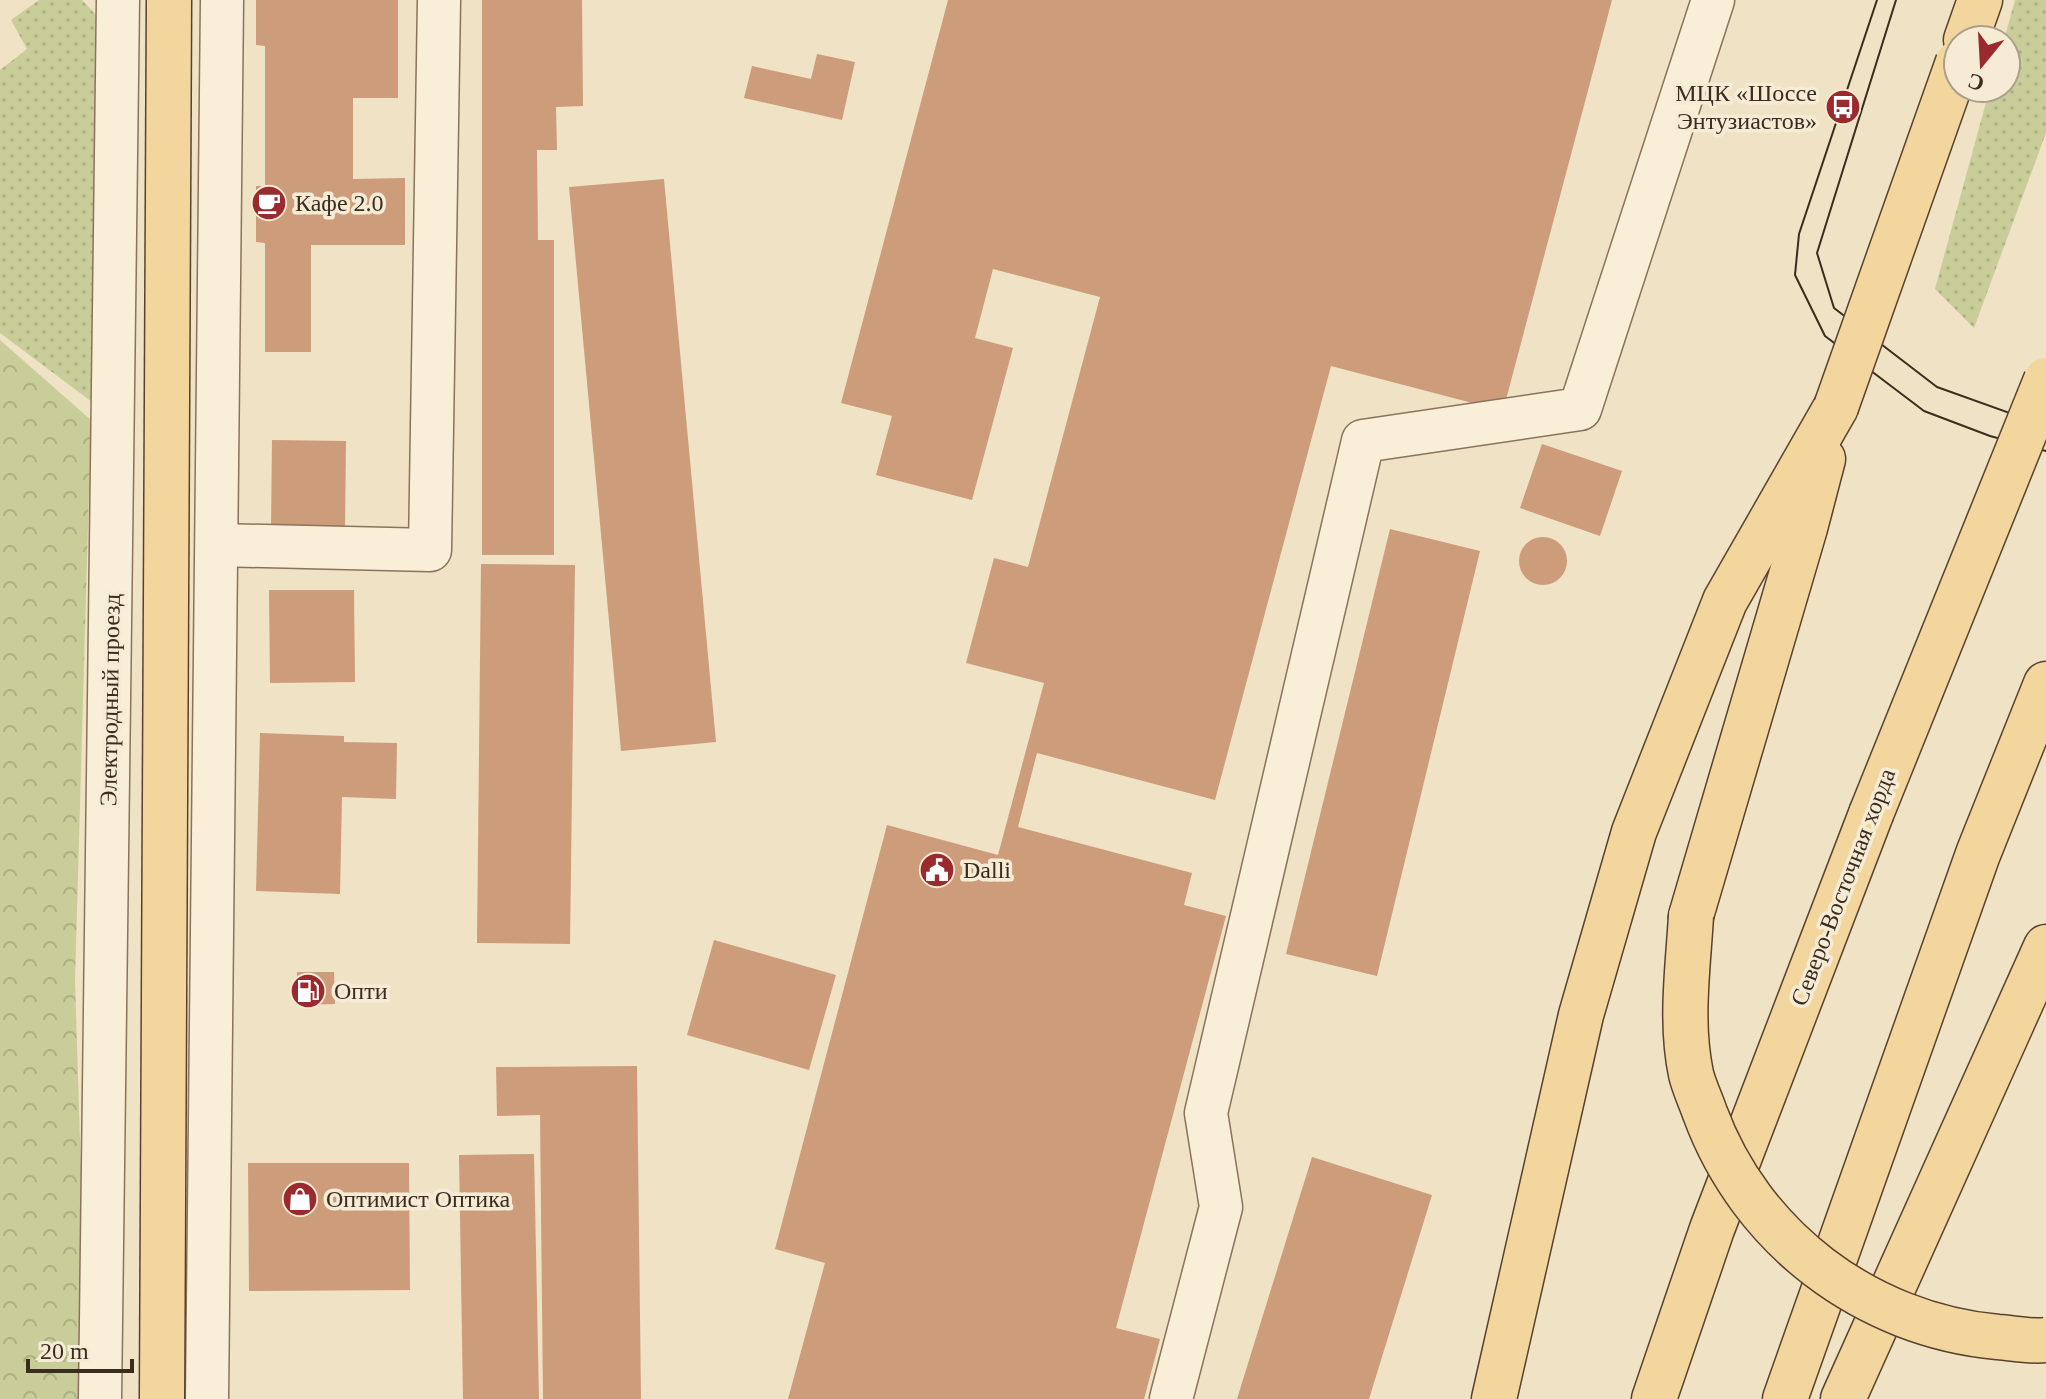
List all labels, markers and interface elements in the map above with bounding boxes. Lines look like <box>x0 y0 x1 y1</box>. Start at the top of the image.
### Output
north arrow <box>1942 24 2022 104</box>
text: С <box>1965 68 1987 97</box>
place label: МЦК «Шоссе Энтузиастов» <box>1675 80 1817 134</box>
bus stop icon: МЦК «Шоссе Энтузиастов» <box>1824 88 1862 126</box>
cafe icon: Кафе 2.0 <box>250 184 288 222</box>
place label: Кафе 2.0 <box>295 190 384 216</box>
street label: Электродный проезд <box>95 593 125 807</box>
street label: Северо-Восточная хорда <box>1786 764 1900 1009</box>
public building icon: Dalli <box>918 851 956 889</box>
place label: Dalli <box>963 857 1011 883</box>
fuel station icon: Опти <box>289 972 327 1010</box>
place label: Опти <box>334 978 388 1004</box>
shop icon: Оптимист Оптика <box>281 1180 319 1218</box>
place label: Оптимист Оптика <box>326 1186 510 1212</box>
scale bar <box>28 1323 132 1373</box>
text: 20 m <box>40 1338 89 1364</box>

